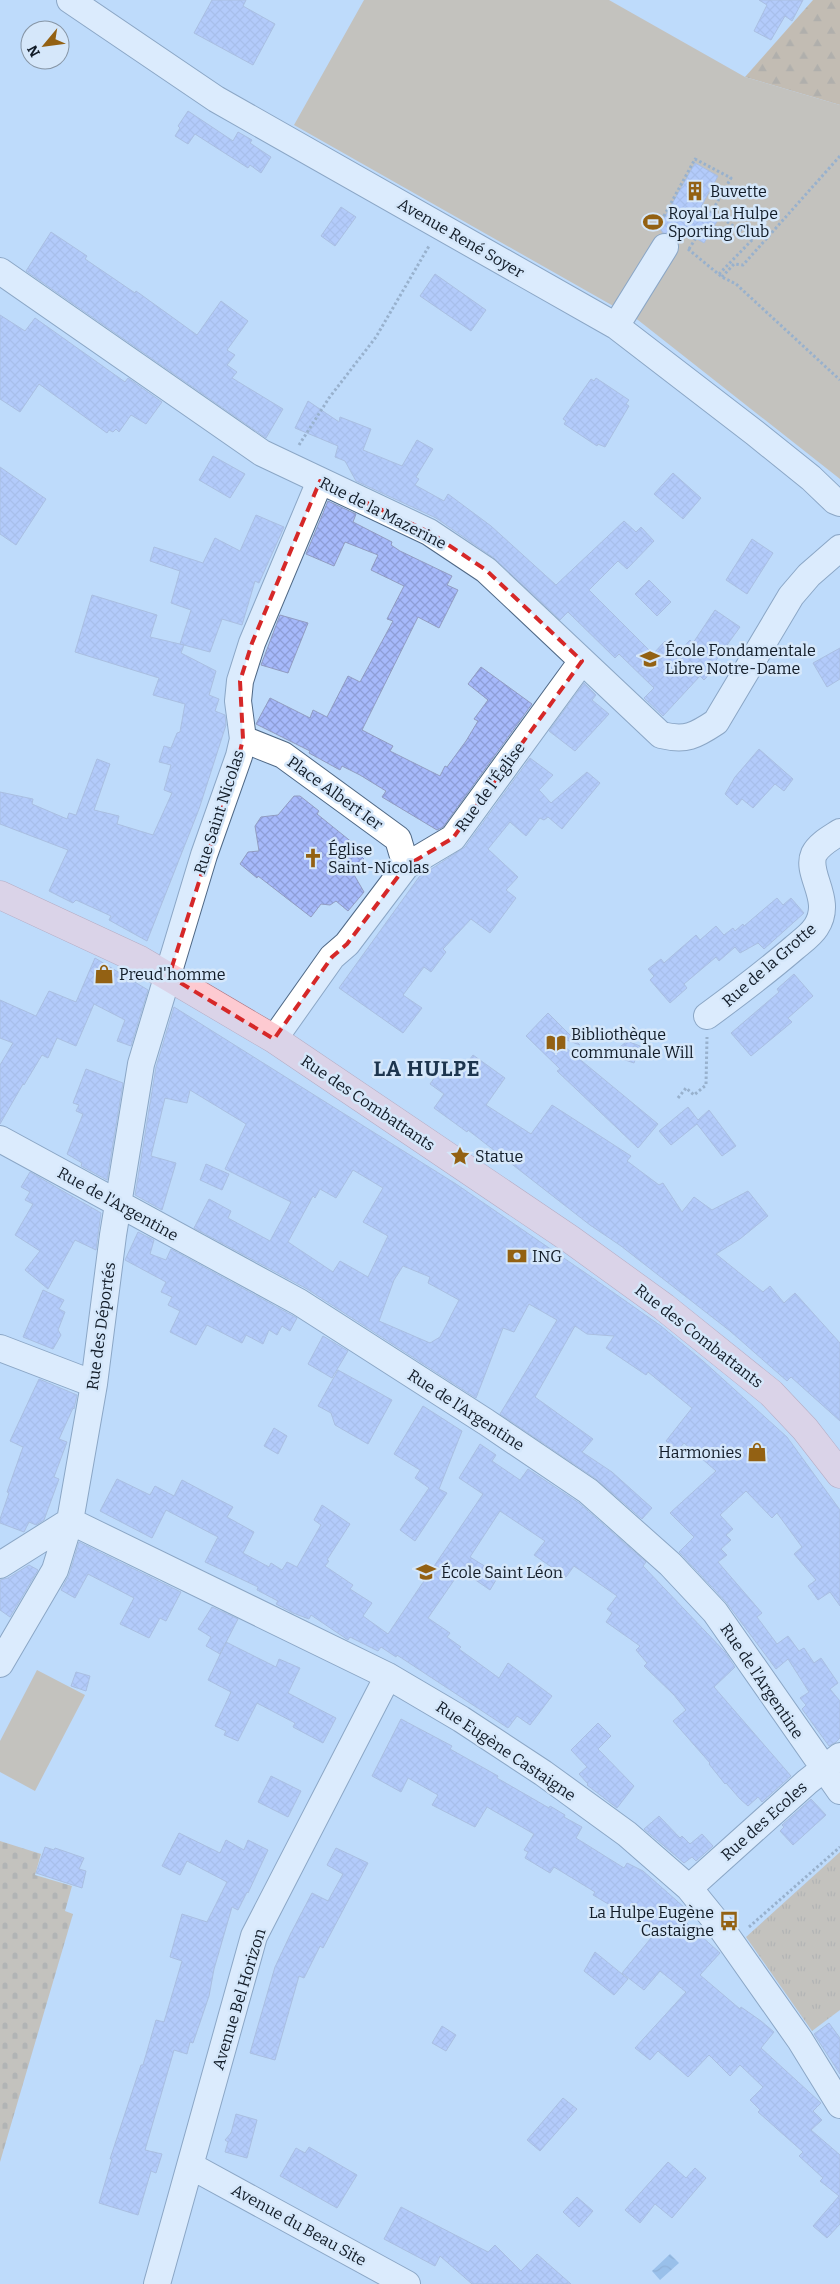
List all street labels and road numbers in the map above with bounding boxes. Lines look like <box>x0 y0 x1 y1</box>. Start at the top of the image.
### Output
street label: Avenue René Soyer <box>394 194 528 282</box>
street label: Rue de la Mazerine <box>316 473 450 553</box>
street label: Rue de l'Église <box>450 738 529 835</box>
street label: Rue Saint Nicolas <box>190 748 248 876</box>
street label: Place Albert Ier <box>284 752 386 834</box>
street label: Rue de la Grotte <box>718 919 820 1011</box>
street label: Rue des Combattants <box>298 1051 438 1155</box>
street label: Rue de l'Argentine <box>54 1163 182 1245</box>
street label: Rue des Déportés <box>83 1261 119 1391</box>
street label: Rue des Combattants <box>631 1280 767 1392</box>
street label: Rue de l'Argentine <box>404 1365 528 1455</box>
street label: Rue de l'Argentine <box>716 1620 808 1742</box>
street label: Rue Eugène Castaigne <box>433 1697 579 1805</box>
street label: Rue des Ecoles <box>717 1777 811 1865</box>
street label: Avenue Bel Horizon <box>209 1926 269 2072</box>
street label: Avenue du Beau Site <box>228 2180 370 2270</box>

